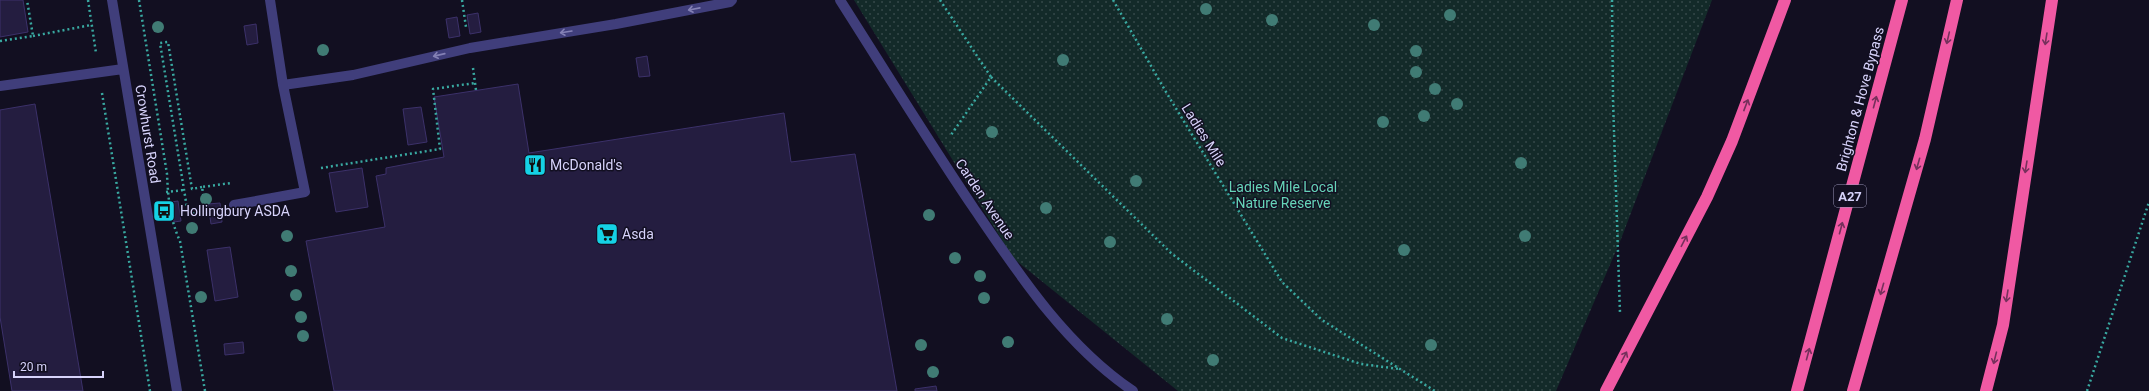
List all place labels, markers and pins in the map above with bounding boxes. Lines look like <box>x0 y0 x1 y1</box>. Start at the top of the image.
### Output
restaurant icon: McDonald's <box>522 152 548 178</box>
place label: McDonald's <box>550 157 623 173</box>
bus stop icon: Hollingbury ASDA <box>151 198 177 224</box>
place label: Hollingbury ASDA <box>180 203 290 219</box>
supermarket icon: Asda <box>594 221 620 247</box>
place label: Asda <box>622 226 654 242</box>

